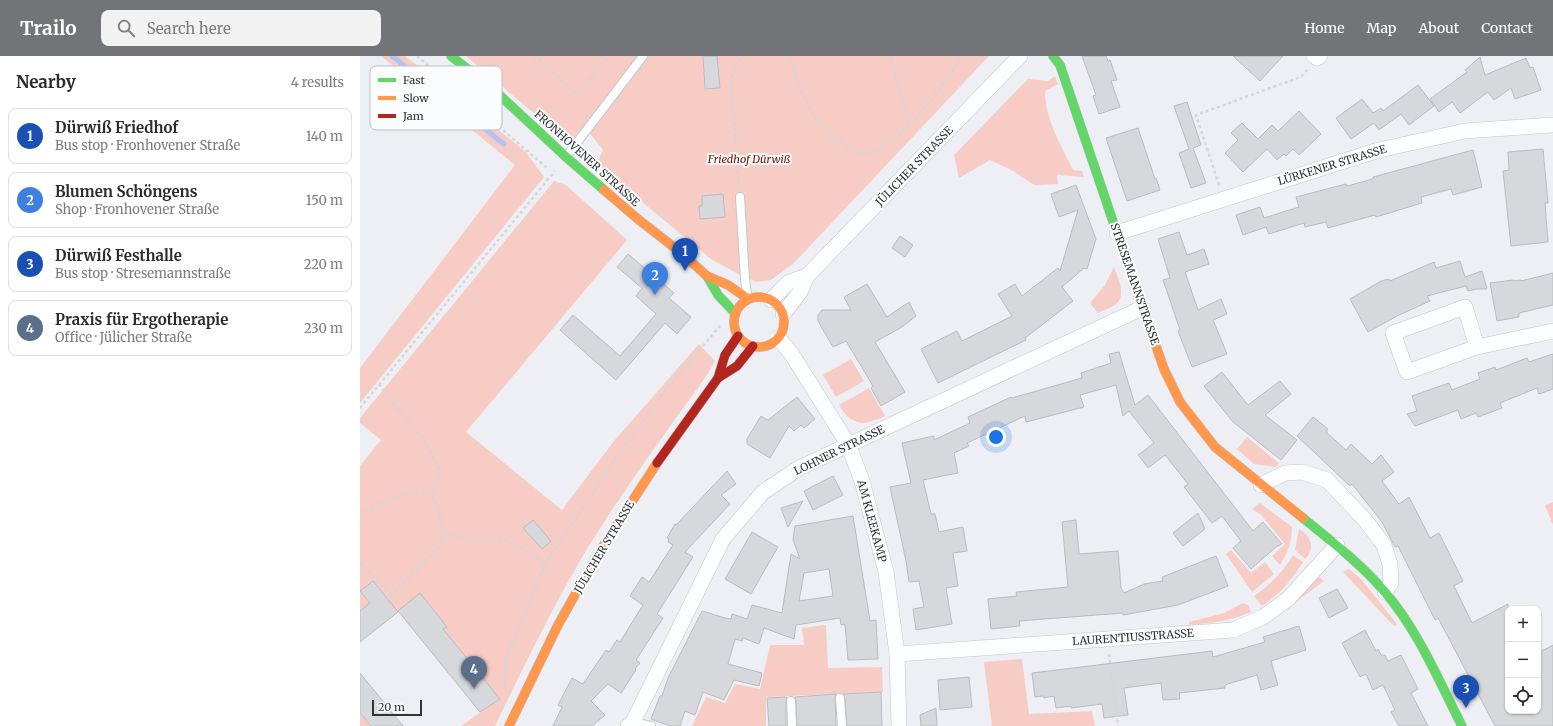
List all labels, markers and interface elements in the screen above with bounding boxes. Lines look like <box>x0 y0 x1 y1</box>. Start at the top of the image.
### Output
search box <box>101 10 381 46</box>
text: Trailo <box>20 16 77 40</box>
icon: search <box>115 17 137 39</box>
text: Search here <box>147 19 231 38</box>
text: Home <box>1304 19 1345 37</box>
text: Map <box>1367 19 1396 37</box>
text: About <box>1418 19 1459 37</box>
text: Contact <box>1481 19 1533 37</box>
legend <box>370 66 502 130</box>
text: Nearby <box>16 71 76 93</box>
text: Fast <box>403 73 426 87</box>
text: 4 results <box>291 74 344 91</box>
text: Slow <box>403 91 429 105</box>
street label: FRONHOVENER STRASSE <box>531 107 643 209</box>
text: Jam <box>402 109 424 123</box>
text: Dürwiß Friedhof <box>55 118 178 137</box>
street label: JÜLICHER STRASSE <box>872 123 956 210</box>
text: 1 <box>27 128 33 145</box>
text: 140 m <box>306 128 343 145</box>
text: Bus stop · Fronhovener Straße <box>55 137 240 154</box>
street label: LÜRKENER STRASSE <box>1276 142 1388 188</box>
park label: Friedhof Dürwiß <box>707 152 791 166</box>
text: Blumen Schöngens <box>55 182 198 201</box>
text: 2 <box>26 192 34 209</box>
text: 150 m <box>306 192 343 209</box>
text: Shop · Fronhovener Straße <box>55 201 219 218</box>
street label: STRESEMANNSTRASSE <box>1108 221 1162 347</box>
pin: 1 <box>672 238 698 271</box>
text: Dürwiß Festhalle <box>55 246 182 265</box>
text: 3 <box>26 256 34 273</box>
text: 220 m <box>304 256 343 273</box>
pin: 2 <box>642 262 668 295</box>
text: Bus stop · Stresemannstraße <box>55 265 231 282</box>
text: Praxis für Ergotherapie <box>55 310 228 329</box>
text: 4 <box>26 320 34 337</box>
text: 230 m <box>304 320 343 337</box>
text: Office · Jülicher Straße <box>55 329 192 346</box>
street label: LOHNER STRASSE <box>791 422 887 478</box>
your location <box>986 427 1006 447</box>
street label: AM KLEEKAMP <box>854 477 890 564</box>
street label: JÜLICHER STRASSE <box>570 498 637 597</box>
map controls <box>1505 606 1541 714</box>
button: + <box>1505 606 1541 642</box>
street label: LAURENTIUSSTRASSE <box>1072 626 1194 648</box>
button: − <box>1505 642 1541 678</box>
pin: 4 <box>461 656 487 689</box>
pin: 3 <box>1453 675 1479 708</box>
button: locate <box>1505 678 1541 714</box>
scale bar <box>372 698 422 717</box>
text: 20 m <box>378 700 405 714</box>

